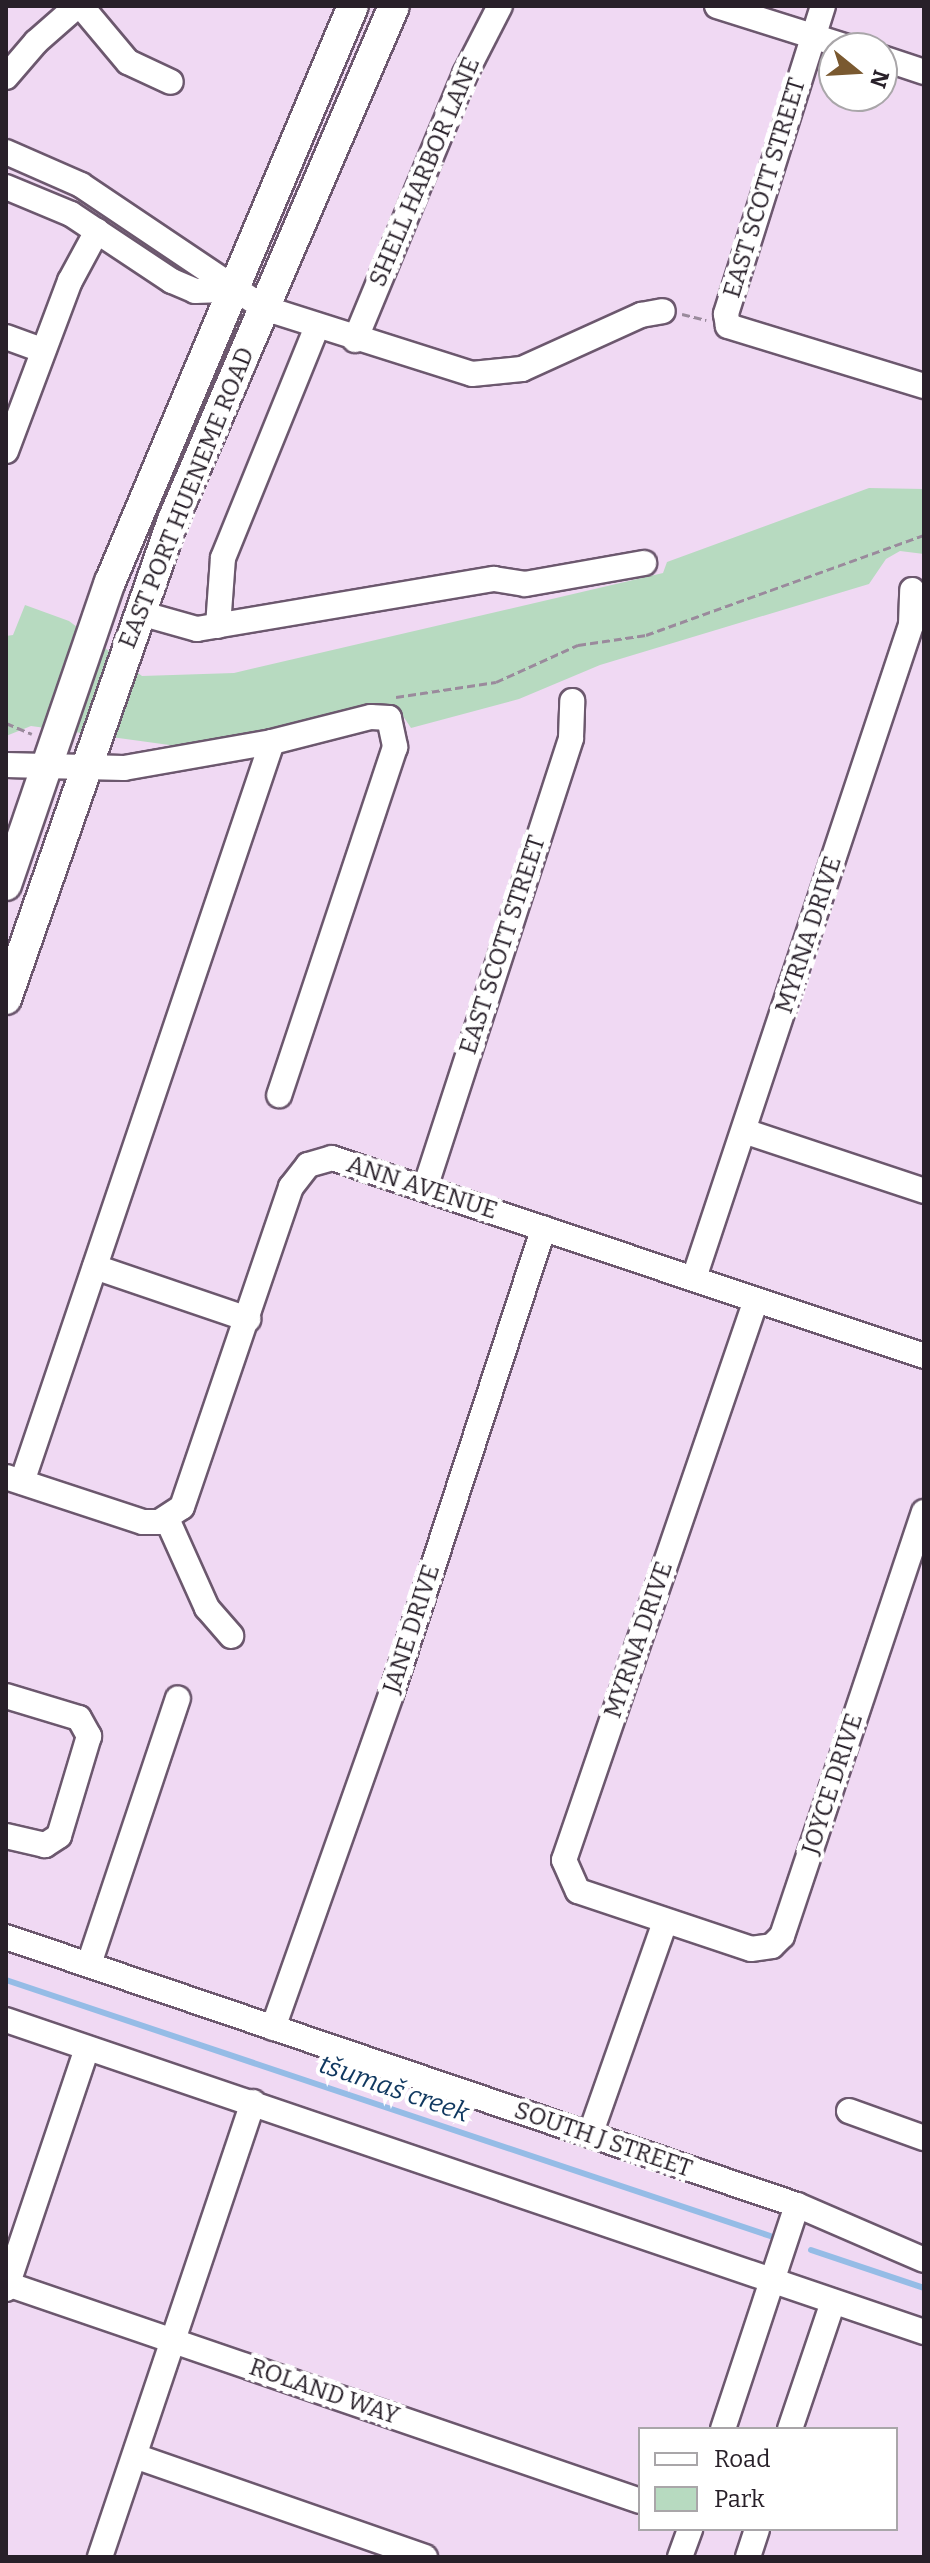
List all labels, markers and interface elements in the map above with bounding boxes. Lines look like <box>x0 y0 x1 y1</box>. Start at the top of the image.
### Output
north arrow <box>818 32 898 112</box>
street label: SHELL HARBOR LANE <box>364 53 486 291</box>
text: N <box>864 67 895 91</box>
street label: EAST SCOTT STREET <box>718 75 812 301</box>
street label: EAST PORT HUENEME ROAD <box>113 343 261 653</box>
street label: EAST SCOTT STREET <box>454 832 552 1058</box>
street label: MYRNA DRIVE <box>770 853 848 1017</box>
street label: ANN AVENUE <box>343 1150 501 1226</box>
street label: MYRNA DRIVE <box>599 1558 679 1722</box>
street label: JANE DRIVE <box>378 1561 446 1697</box>
street label: JOYCE DRIVE <box>797 1710 869 1858</box>
water label: tšumaš creek <box>315 2049 473 2129</box>
street label: SOUTH J STREET <box>510 2096 696 2184</box>
street label: ROLAND WAY <box>245 2353 403 2431</box>
legend <box>638 2427 898 2531</box>
text: Road <box>714 2445 770 2473</box>
text: Park <box>714 2485 765 2513</box>

